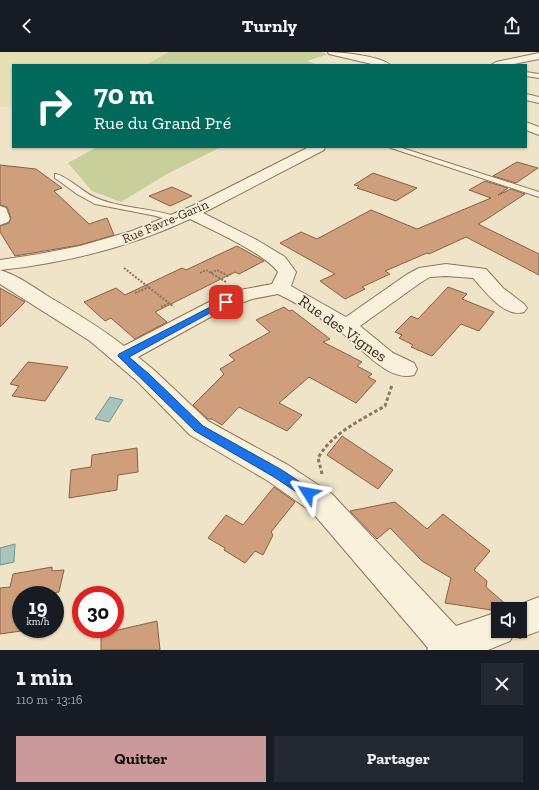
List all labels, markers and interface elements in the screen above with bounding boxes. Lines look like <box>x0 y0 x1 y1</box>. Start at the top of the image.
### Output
icon: back <box>16 15 38 37</box>
text: Turnly <box>242 15 297 37</box>
icon: share <box>501 15 523 37</box>
text: 70 m <box>94 78 154 111</box>
icon: right <box>28 80 80 132</box>
text: Rue du Grand Pré <box>94 112 231 134</box>
street label: Rue Favre-Garin <box>120 196 211 246</box>
pin <box>209 285 243 319</box>
icon: arrive <box>215 291 237 313</box>
street label: Rue des Vignes <box>295 291 391 366</box>
position arrow <box>287 472 329 514</box>
speed limit sign: 30 <box>72 586 124 638</box>
text: 19 <box>29 595 47 619</box>
map controls <box>491 602 527 638</box>
button: sound <box>491 602 527 638</box>
text: km/h <box>27 616 49 628</box>
text: 1 min <box>16 662 73 691</box>
button: close <box>481 663 523 705</box>
text: 110 m · 13:16 <box>16 692 83 707</box>
button: Quitter <box>16 736 266 782</box>
button: Partager <box>274 736 523 782</box>

